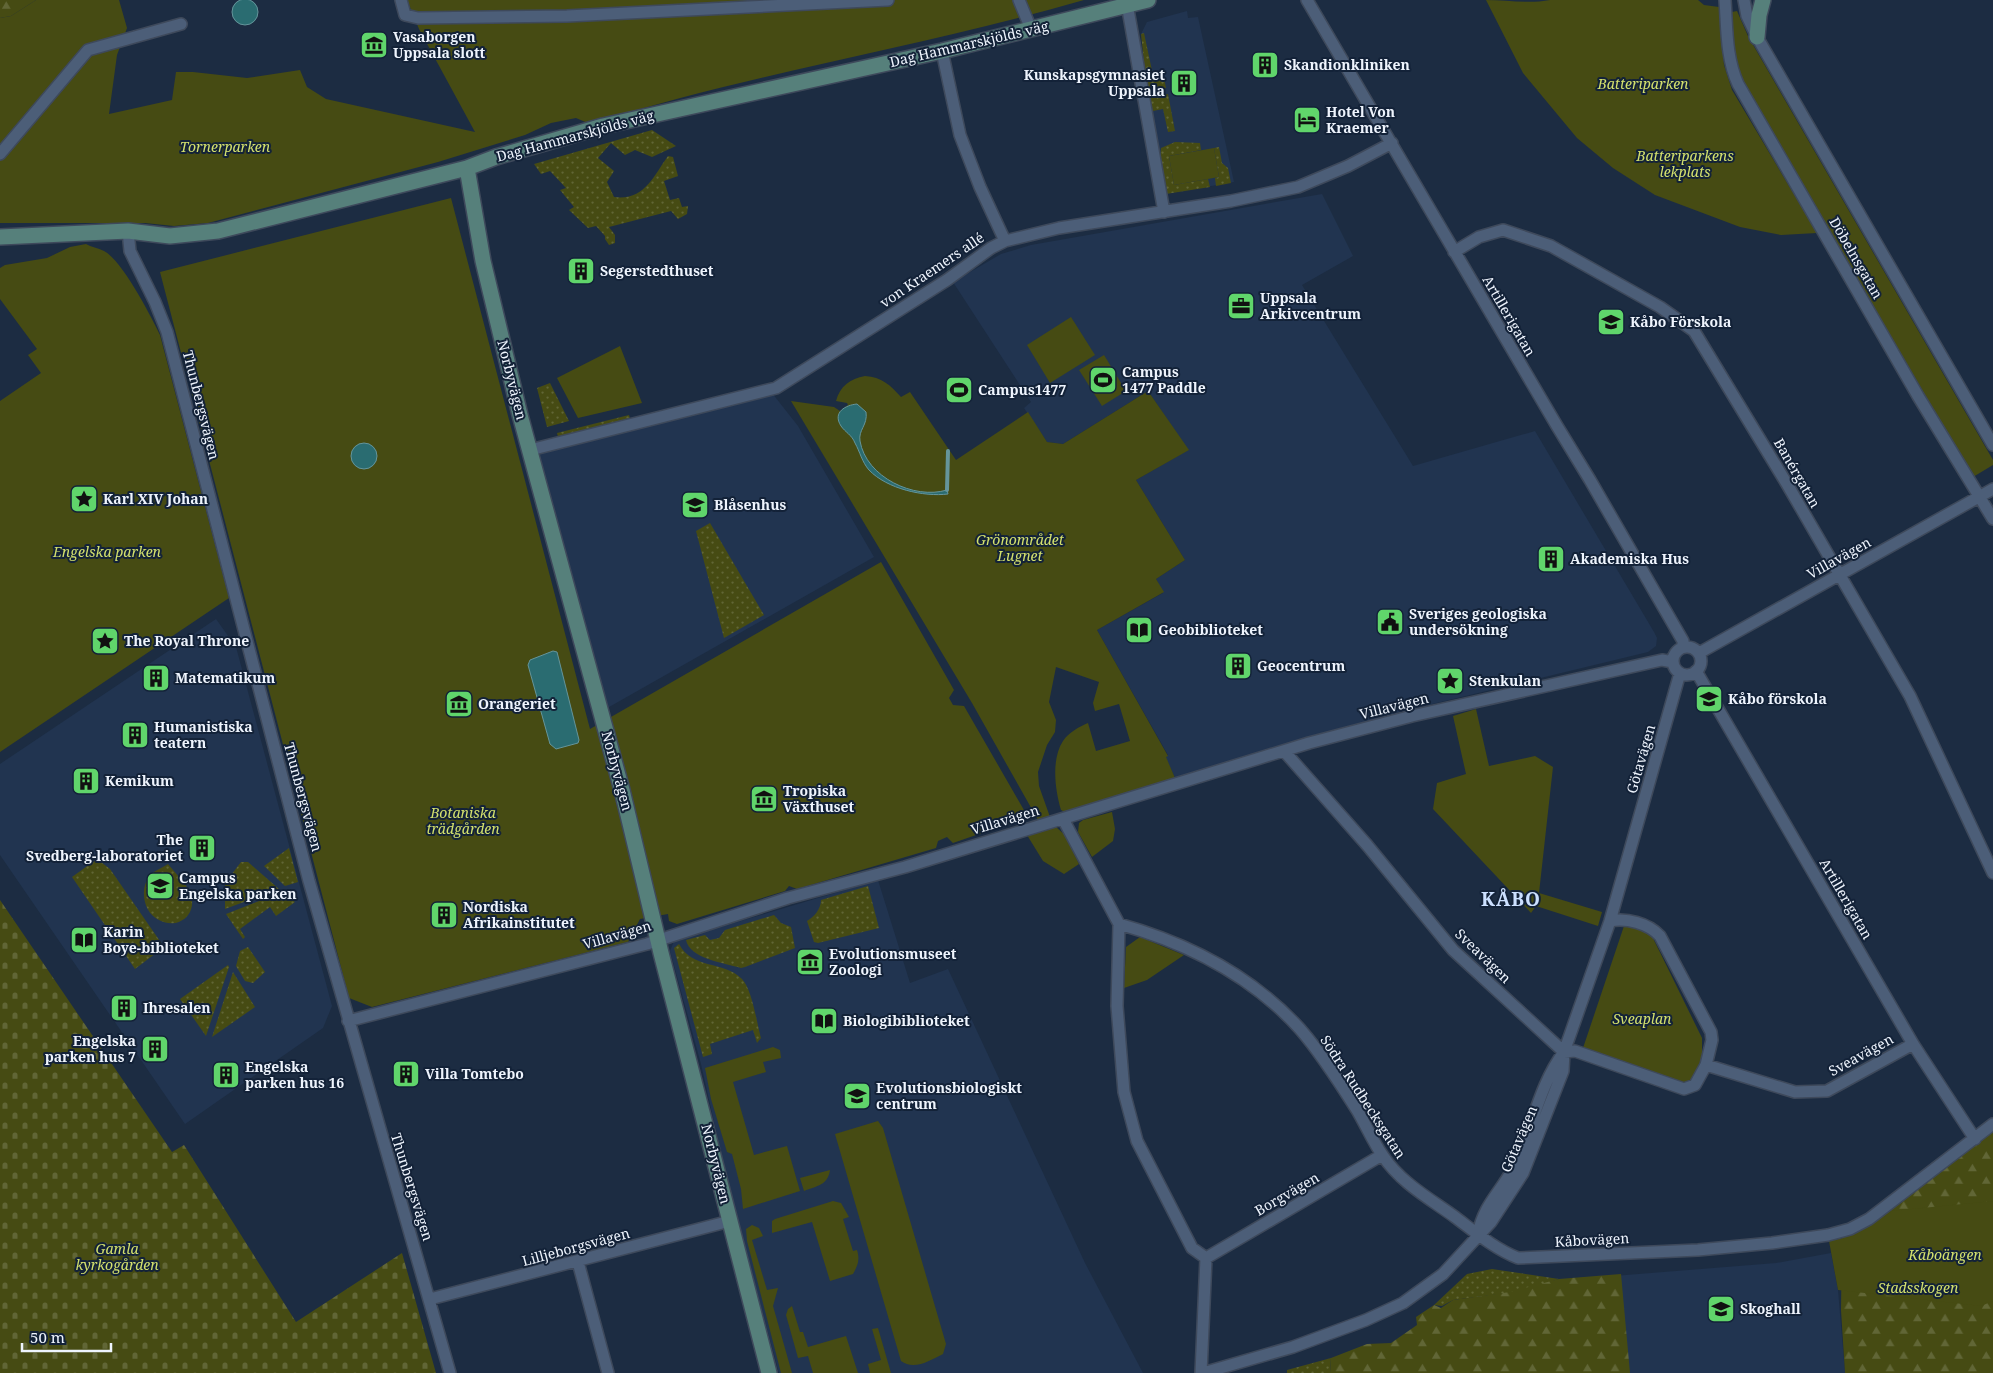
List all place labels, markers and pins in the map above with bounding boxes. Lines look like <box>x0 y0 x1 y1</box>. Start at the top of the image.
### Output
place label: Vasaborgen Uppsala slott <box>393 27 486 62</box>
museum icon: Vasaborgen Uppsala slott <box>359 30 389 60</box>
building icon: Skandionkliniken <box>1250 50 1280 80</box>
place label: Skandionkliniken <box>1284 55 1410 74</box>
place label: Kunskapsgymnasiet Uppsala <box>1024 65 1165 100</box>
building icon: Kunskapsgymnasiet Uppsala <box>1169 68 1199 98</box>
place label: Hotel Von Kraemer <box>1326 102 1395 137</box>
hotel icon: Hotel Von Kraemer <box>1292 105 1322 135</box>
building icon: Segerstedthuset <box>566 256 596 286</box>
place label: Segerstedthuset <box>600 261 714 280</box>
place label: Uppsala Arkivcentrum <box>1260 288 1361 323</box>
office icon: Uppsala Arkivcentrum <box>1226 291 1256 321</box>
school or university icon: Kåbo Förskola <box>1596 307 1626 337</box>
place label: Kåbo Förskola <box>1630 312 1731 331</box>
place label: Campus 1477 Paddle <box>1122 362 1206 397</box>
sports icon: Campus 1477 Paddle <box>1088 365 1118 395</box>
sports icon: Campus1477 <box>944 375 974 405</box>
place label: Campus1477 <box>978 380 1066 399</box>
place icon: Karl XIV Johan <box>69 484 99 514</box>
place label: Karl XIV Johan <box>103 489 208 508</box>
school or university icon: Blåsenhus <box>680 490 710 520</box>
place label: Blåsenhus <box>714 495 786 514</box>
building icon: Akademiska Hus <box>1536 544 1566 574</box>
place label: Akademiska Hus <box>1570 549 1689 568</box>
place label: Sveriges geologiska undersökning <box>1409 604 1547 639</box>
public building icon: Sveriges geologiska undersökning <box>1375 607 1405 637</box>
library icon: Geobiblioteket <box>1124 615 1154 645</box>
place label: Geobiblioteket <box>1158 620 1263 639</box>
place icon: The Royal Throne <box>90 626 120 656</box>
place label: The Royal Throne <box>124 631 249 650</box>
building icon: Geocentrum <box>1223 651 1253 681</box>
place label: Geocentrum <box>1257 656 1345 675</box>
building icon: Matematikum <box>141 663 171 693</box>
place icon: Stenkulan <box>1435 666 1465 696</box>
place label: Matematikum <box>175 668 275 687</box>
place label: Stenkulan <box>1469 671 1541 690</box>
school or university icon: Kåbo förskola <box>1694 684 1724 714</box>
museum icon: Orangeriet <box>444 689 474 719</box>
place label: Kåbo förskola <box>1728 689 1827 708</box>
place label: Orangeriet <box>478 694 556 713</box>
place label: Humanistiska teatern <box>154 717 253 752</box>
building icon: Humanistiska teatern <box>120 720 150 750</box>
building icon: Kemikum <box>71 766 101 796</box>
place label: Kemikum <box>105 771 174 790</box>
place label: Tropiska Växthuset <box>783 781 854 816</box>
museum icon: Tropiska Växthuset <box>749 784 779 814</box>
place label: The Svedberg-laboratoriet <box>26 830 183 865</box>
building icon: The Svedberg-laboratoriet <box>187 833 217 863</box>
place label: Campus Engelska parken <box>179 868 297 903</box>
school or university icon: Campus Engelska parken <box>145 871 175 901</box>
place label: Nordiska Afrikainstitutet <box>463 897 575 932</box>
building icon: Nordiska Afrikainstitutet <box>429 900 459 930</box>
place label: Karin Boye-biblioteket <box>103 922 219 957</box>
library icon: Karin Boye-biblioteket <box>69 925 99 955</box>
place label: Evolutionsmuseet Zoologi <box>829 944 957 979</box>
museum icon: Evolutionsmuseet Zoologi <box>795 947 825 977</box>
building icon: Ihresalen <box>109 993 139 1023</box>
place label: Ihresalen <box>143 998 211 1017</box>
library icon: Biologibiblioteket <box>809 1006 839 1036</box>
place label: Biologibiblioteket <box>843 1011 970 1030</box>
place label: Engelska parken hus 7 <box>45 1031 136 1066</box>
building icon: Engelska parken hus 7 <box>140 1034 170 1064</box>
place label: Engelska parken hus 16 <box>245 1057 344 1092</box>
building icon: Villa Tomtebo <box>391 1059 421 1089</box>
building icon: Engelska parken hus 16 <box>211 1060 241 1090</box>
place label: Villa Tomtebo <box>425 1064 524 1083</box>
place label: Evolutionsbiologiskt centrum <box>876 1078 1022 1113</box>
school or university icon: Evolutionsbiologiskt centrum <box>842 1081 872 1111</box>
school or university icon: Skoghall <box>1706 1294 1736 1324</box>
place label: Skoghall <box>1740 1299 1801 1318</box>

